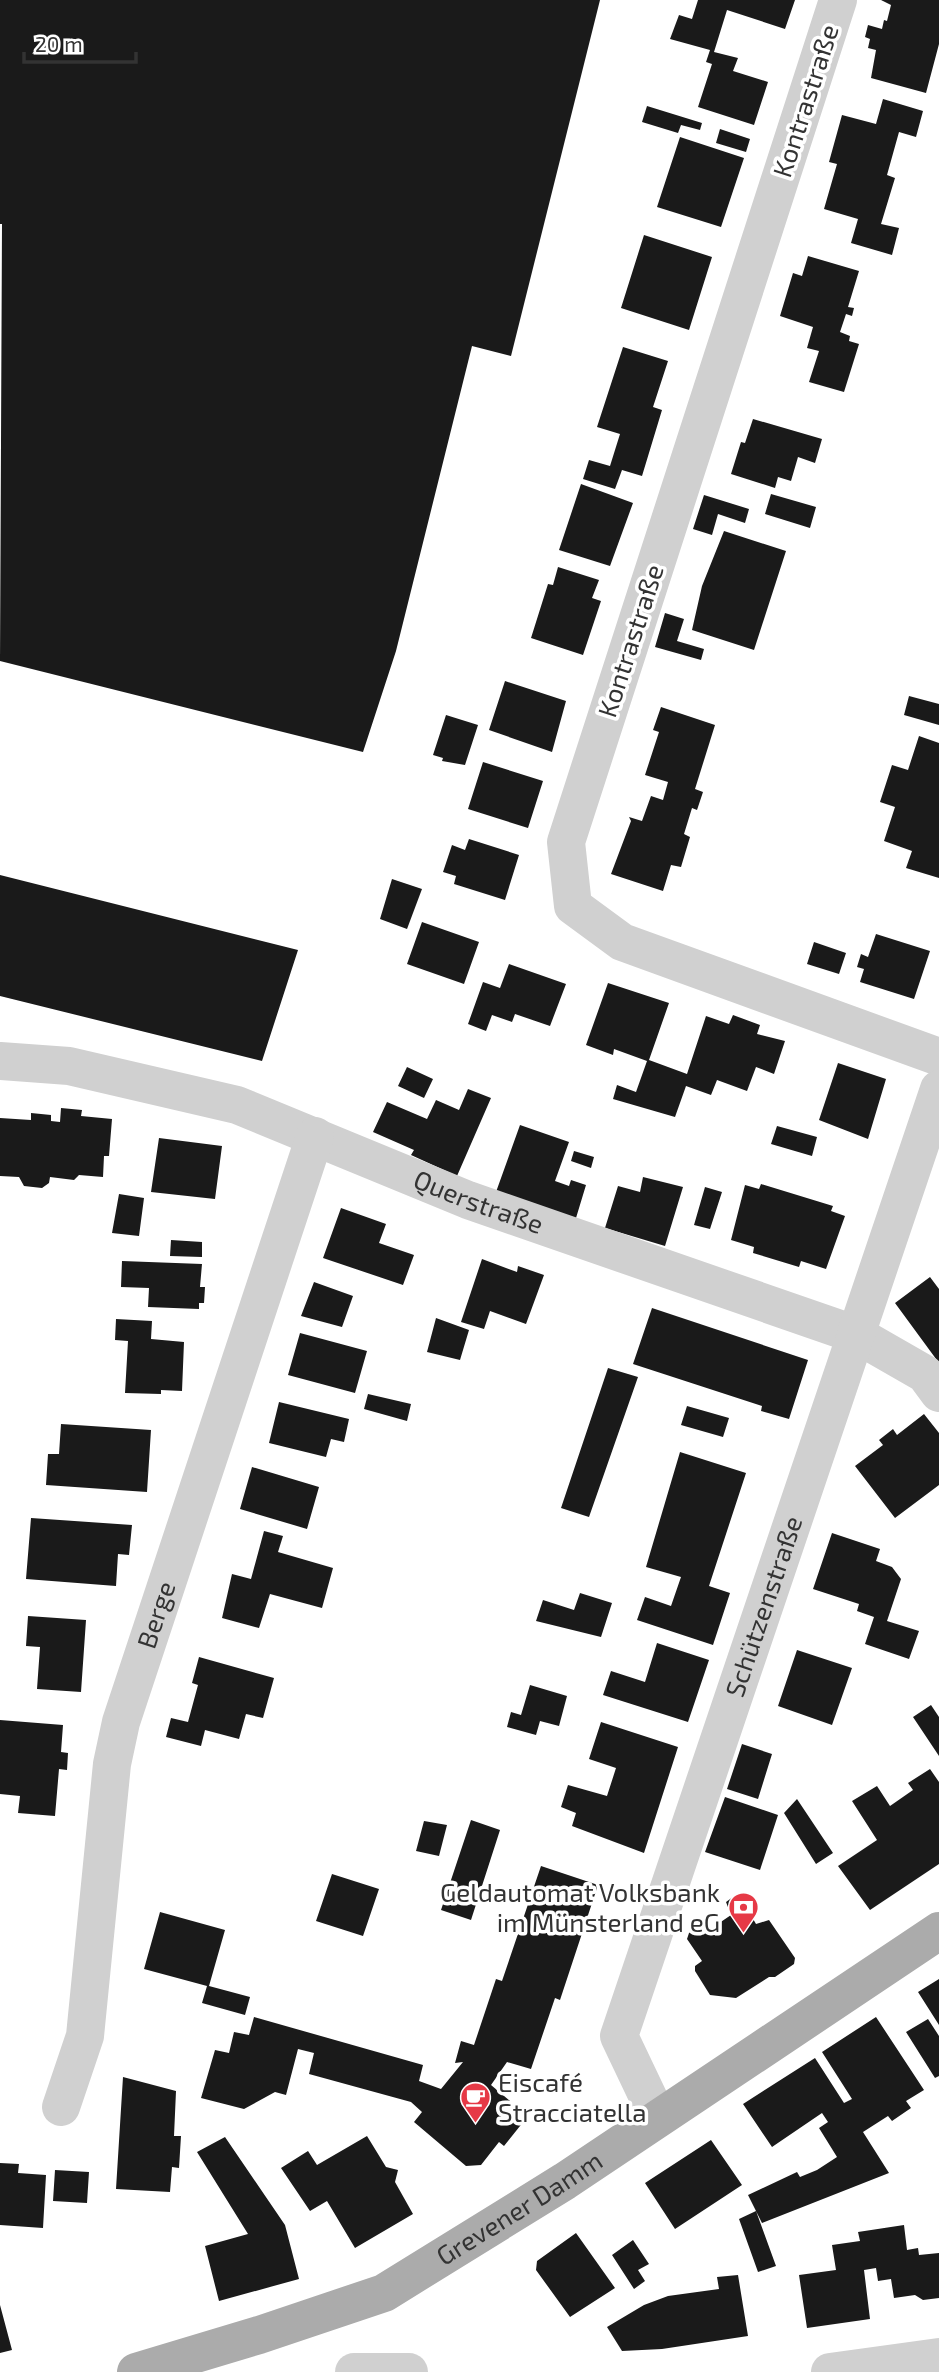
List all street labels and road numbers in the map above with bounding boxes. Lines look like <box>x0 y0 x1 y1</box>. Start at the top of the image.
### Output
street label: Kontrastraße <box>765 20 844 181</box>
street label: Kontrastraße <box>590 560 669 721</box>
street label: Querstraße <box>410 1162 548 1239</box>
street label: Schützenstraße <box>718 1512 808 1701</box>
street label: Berge <box>129 1577 181 1652</box>
street label: Grevener Damm <box>430 2144 607 2271</box>

